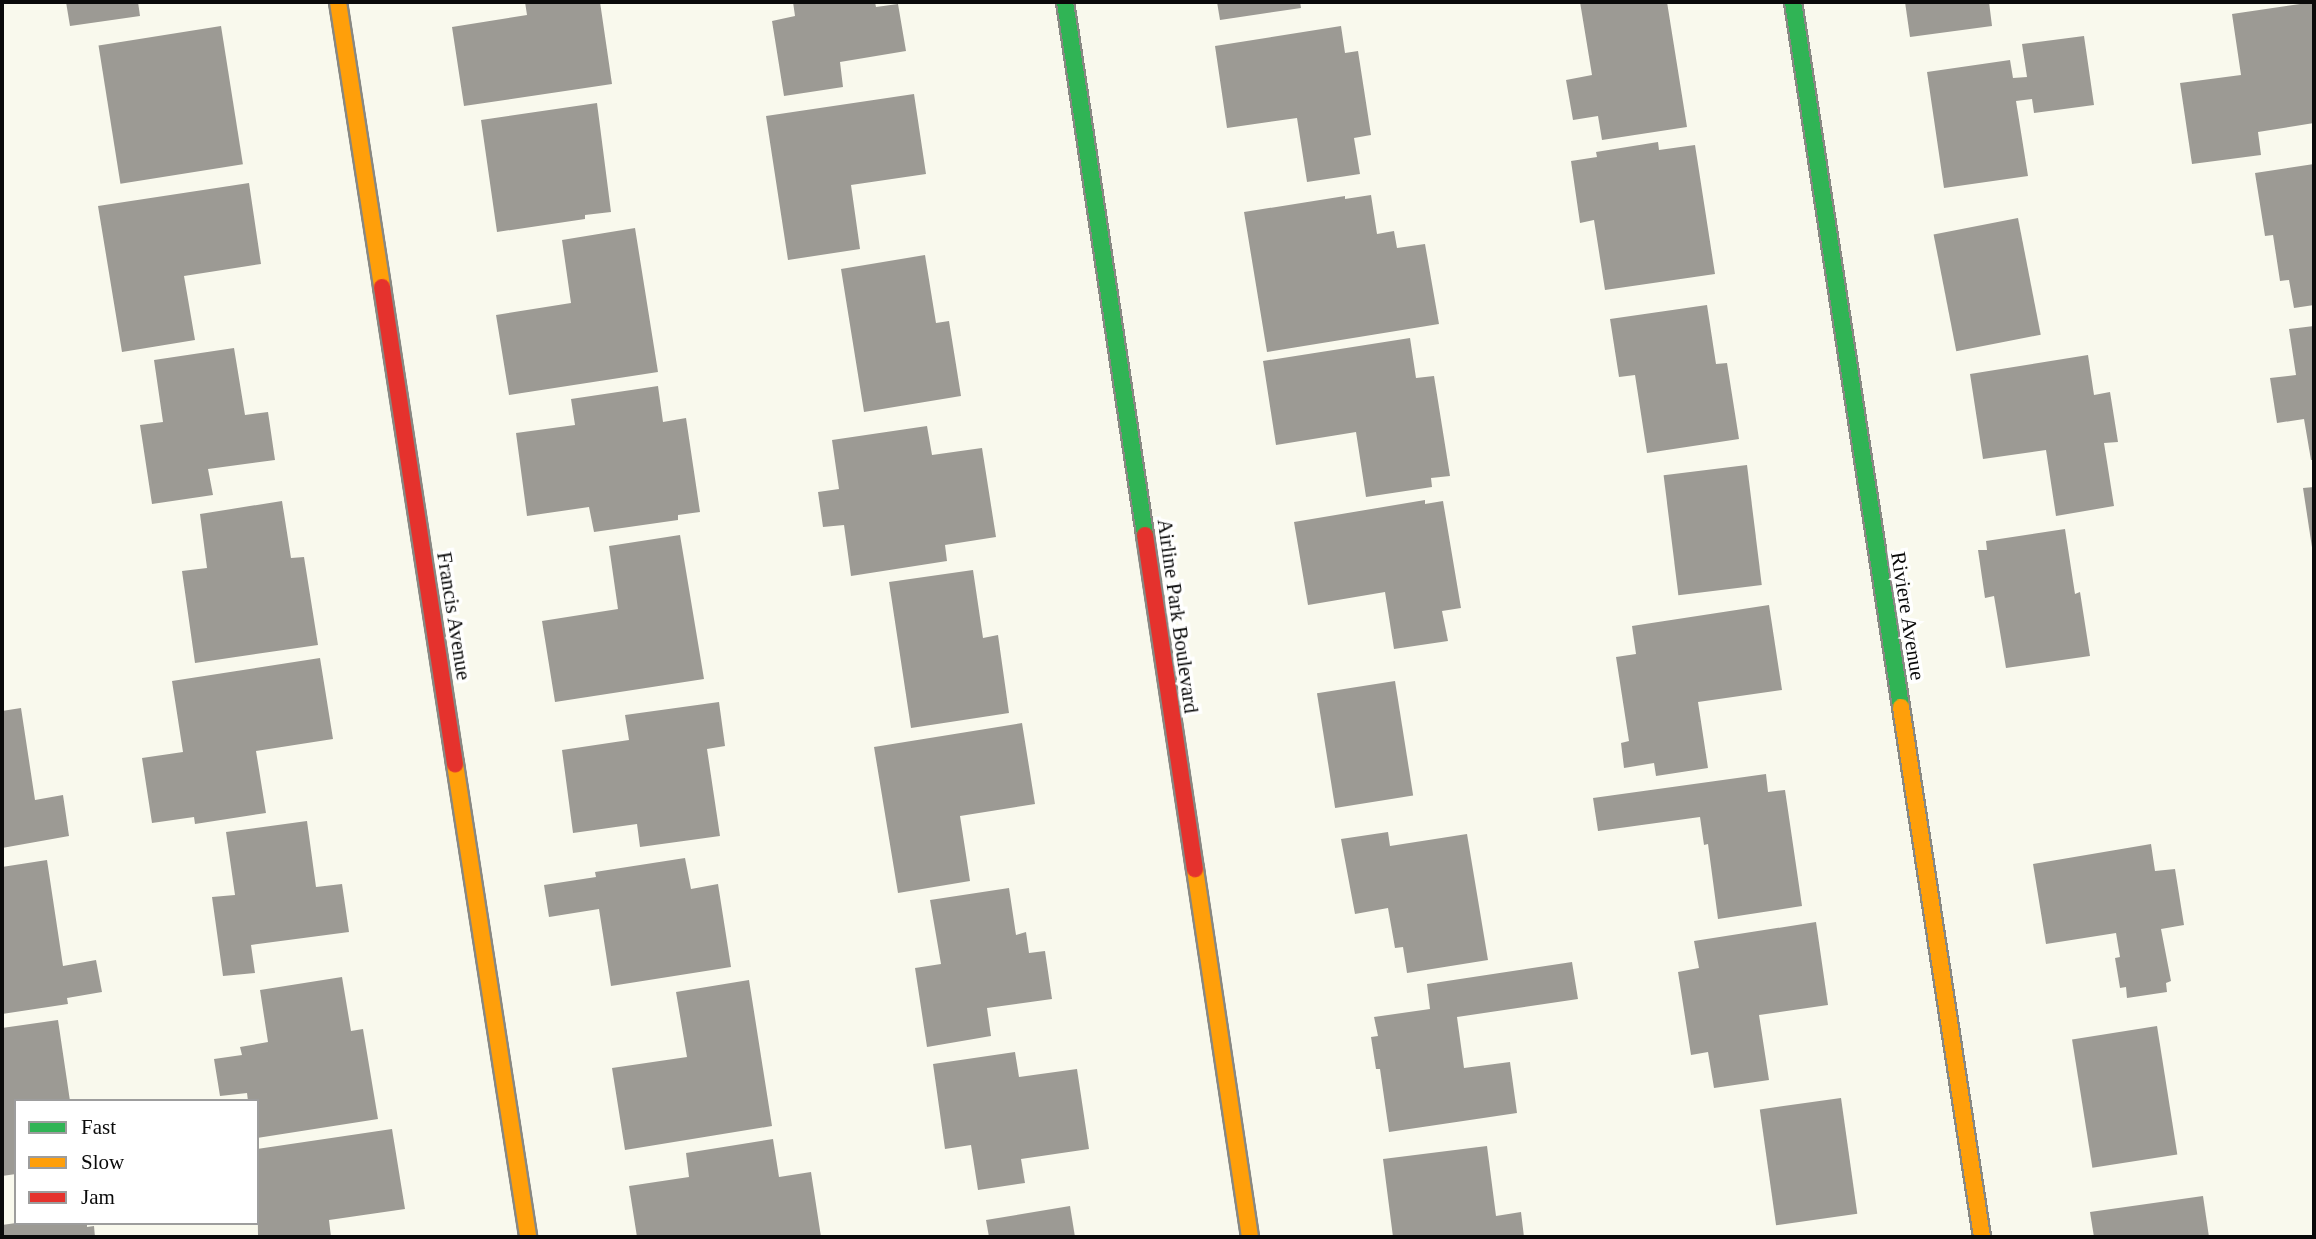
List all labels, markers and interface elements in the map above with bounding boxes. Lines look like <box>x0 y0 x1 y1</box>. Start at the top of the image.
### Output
street label: Airline Park Boulevard <box>1152 517 1204 715</box>
street label: Francis Avenue <box>431 549 477 683</box>
street label: Riviere Avenue <box>1885 549 1931 683</box>
legend <box>14 1099 259 1225</box>
text: Fast <box>81 1115 116 1139</box>
text: Slow <box>81 1150 124 1174</box>
text: Jam <box>81 1185 115 1209</box>

